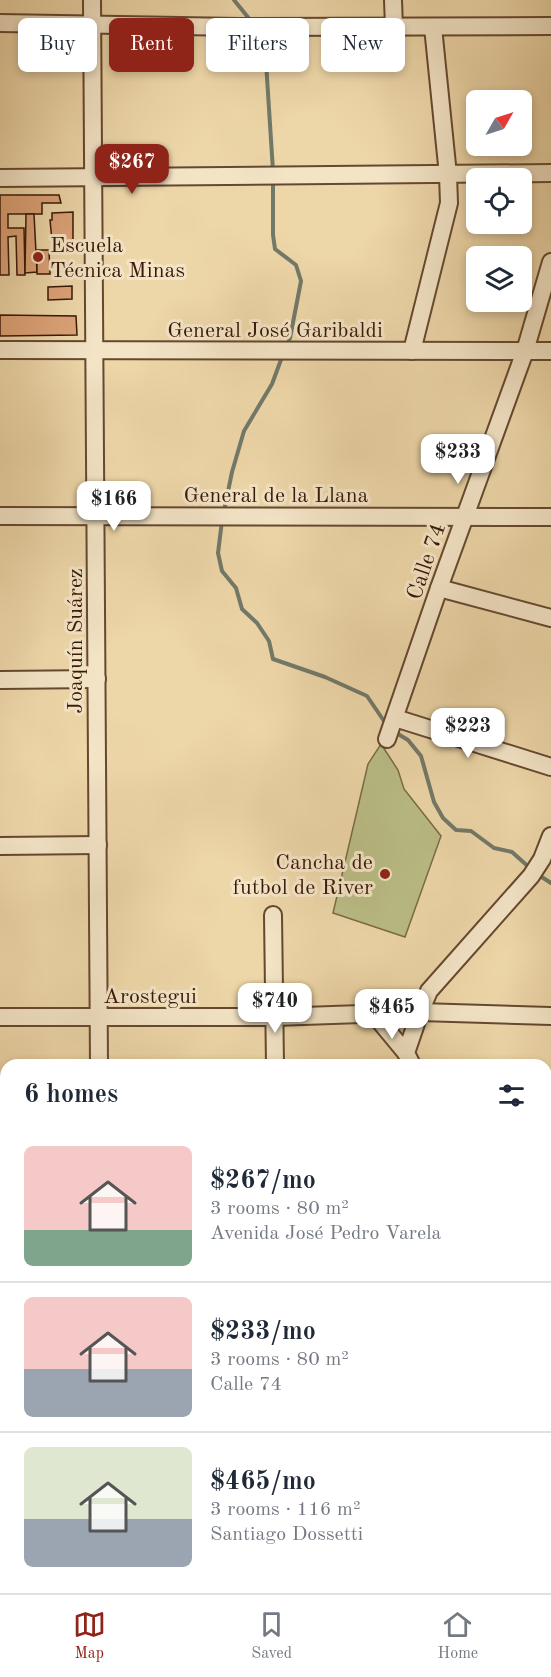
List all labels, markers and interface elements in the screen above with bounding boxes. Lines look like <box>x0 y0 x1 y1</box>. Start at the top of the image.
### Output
chip: Buy <box>18 18 97 72</box>
chip: Rent <box>109 18 194 72</box>
chip: Filters <box>206 18 309 72</box>
chip: New <box>321 18 405 72</box>
north arrow <box>466 90 532 156</box>
map controls <box>466 90 532 312</box>
pin: $267 <box>96 144 168 195</box>
text: $267 <box>109 153 155 173</box>
button: locate <box>466 168 532 234</box>
place label: Escuela Técnica Minas <box>50 235 185 282</box>
button: layers <box>466 246 532 312</box>
marker: Escuela Técnica Minas <box>31 250 45 264</box>
street label: General José Garibaldi <box>167 320 383 342</box>
pin: $233 <box>422 434 494 485</box>
text: $233 <box>435 443 481 463</box>
pin: $166 <box>78 481 150 532</box>
street label: General de la Llana <box>184 485 369 507</box>
text: $166 <box>91 490 137 510</box>
street label: Calle 74 <box>404 521 450 603</box>
street label: Joaquín Suárez <box>65 568 87 714</box>
pin: $223 <box>432 708 504 759</box>
text: $223 <box>445 717 491 737</box>
place label: Cancha de futbol de River <box>233 852 373 899</box>
marker: Cancha de futbol de River <box>378 867 392 881</box>
pin: $740 <box>239 983 311 1034</box>
street label: Arostegui <box>103 986 197 1008</box>
pin: $465 <box>356 989 428 1040</box>
text: $740 <box>252 992 298 1012</box>
text: $465 <box>369 998 415 1018</box>
icon: filters <box>495 1079 528 1112</box>
text: 6 homes <box>24 1082 118 1108</box>
text: $267/mo <box>210 1168 316 1194</box>
icon: home <box>72 1170 144 1242</box>
text: 3 rooms · 80 m² <box>210 1199 349 1219</box>
text: Avenida José Pedro Varela <box>210 1224 441 1244</box>
text: $233/mo <box>210 1319 316 1345</box>
icon: home <box>72 1321 144 1393</box>
text: 3 rooms · 80 m² <box>210 1350 349 1370</box>
text: Calle 74 <box>210 1375 282 1395</box>
text: $465/mo <box>210 1469 316 1495</box>
icon: home <box>72 1471 144 1543</box>
text: 3 rooms · 116 m² <box>210 1500 360 1520</box>
text: Santiago Dossetti <box>210 1525 363 1545</box>
tab: Map <box>73 1608 106 1664</box>
tab: Saved <box>251 1608 292 1664</box>
tab: Home <box>438 1608 478 1664</box>

